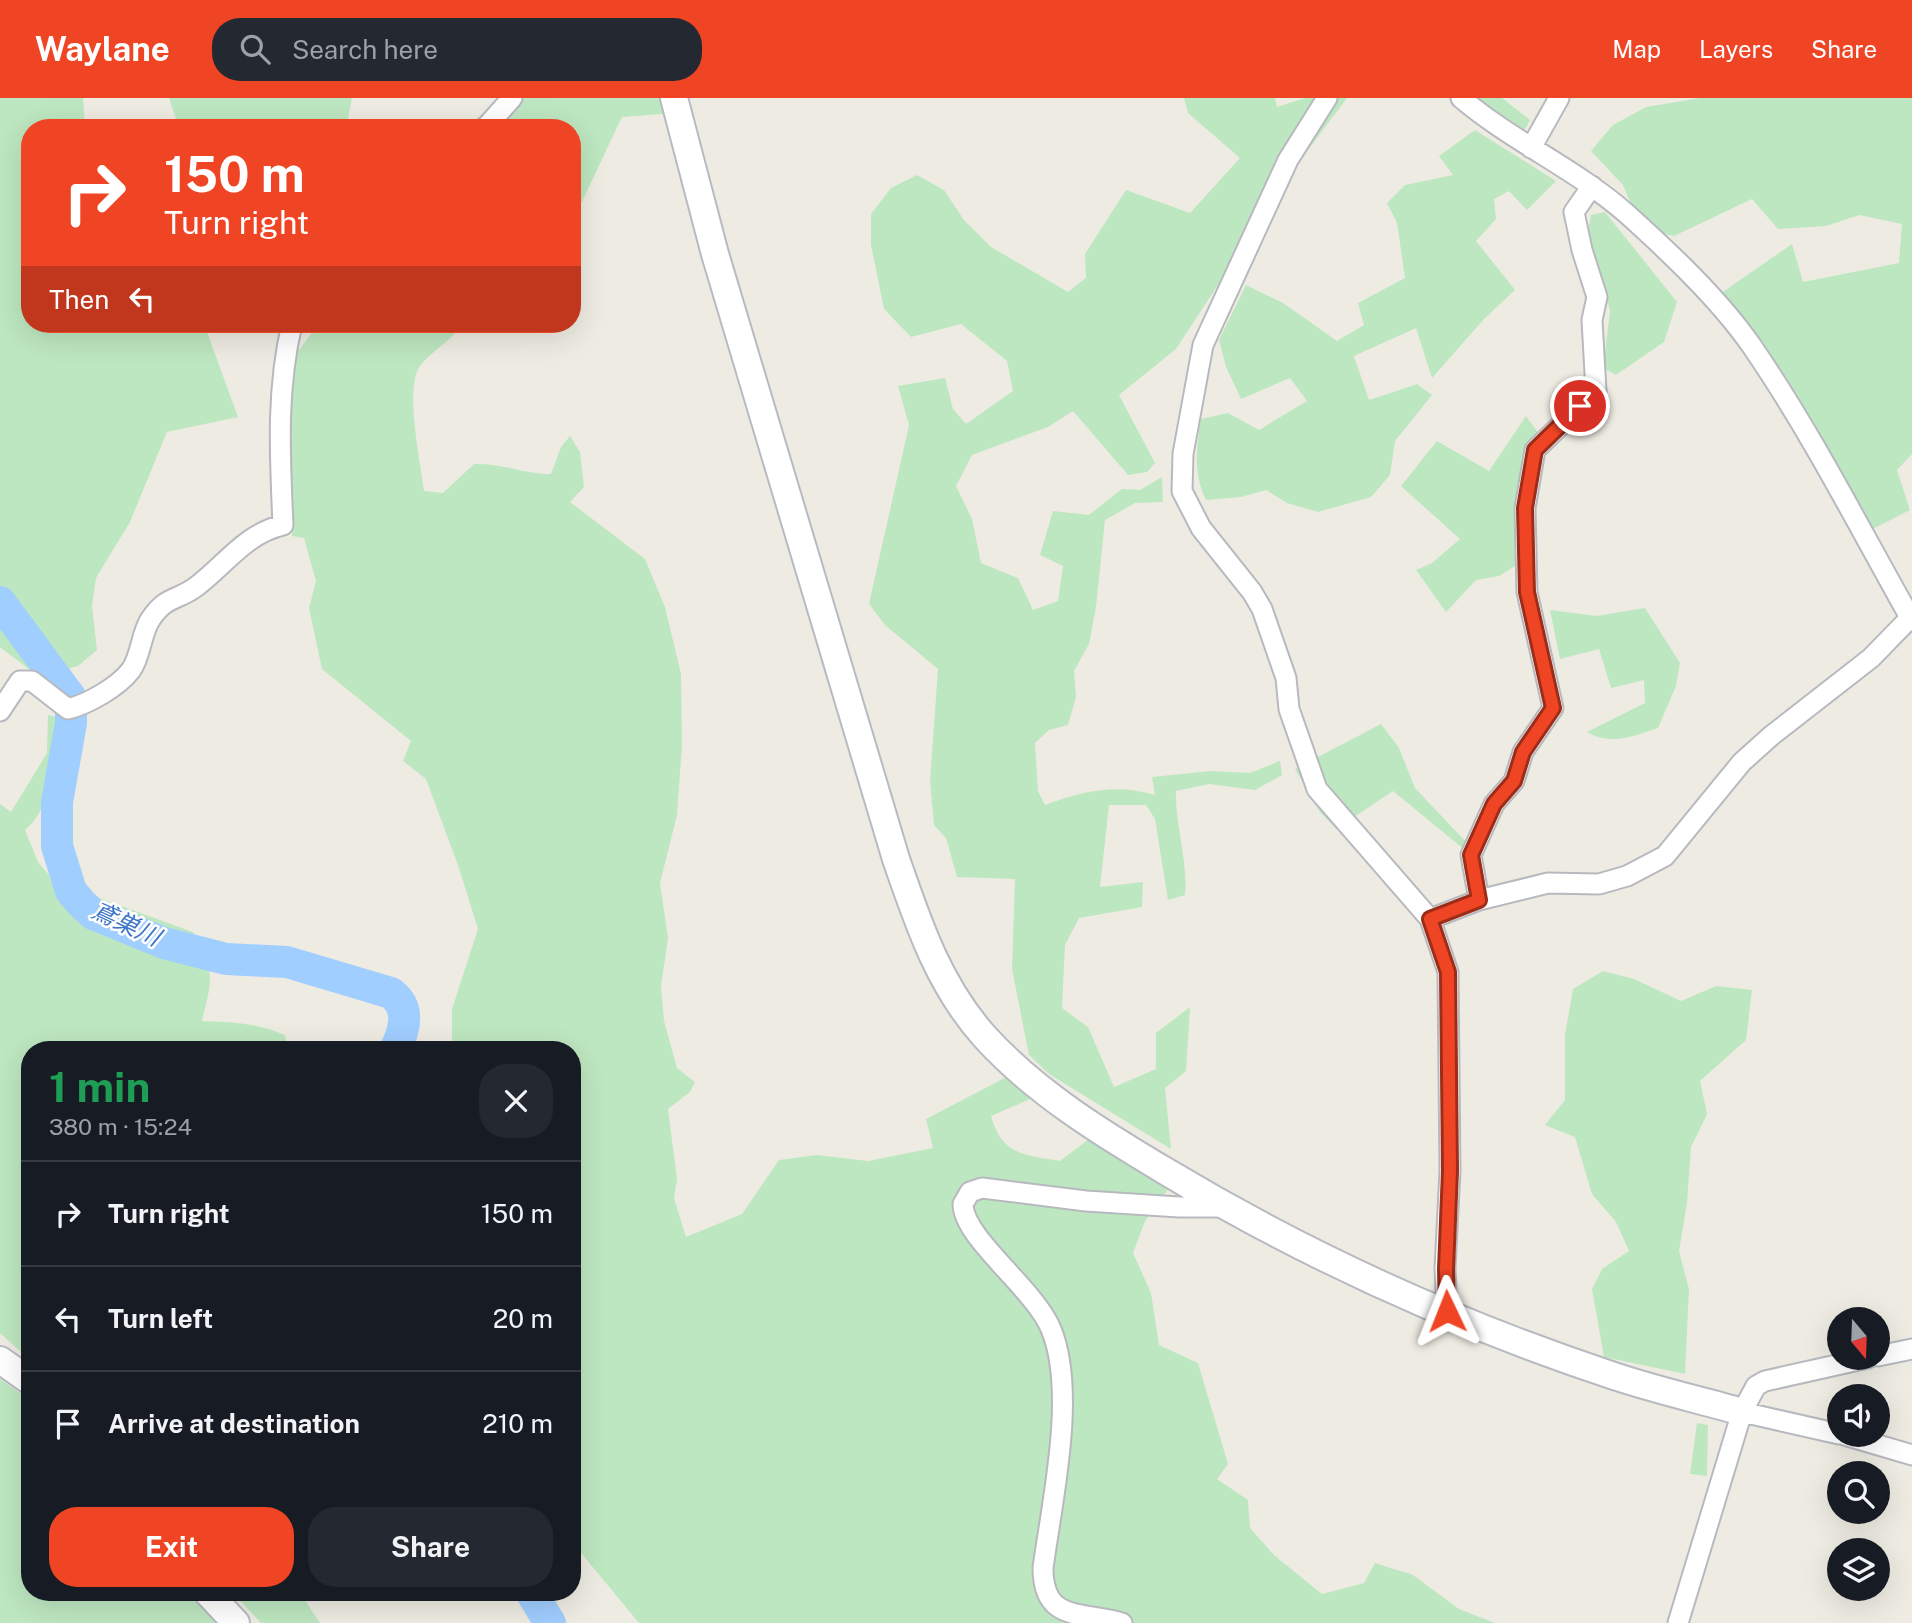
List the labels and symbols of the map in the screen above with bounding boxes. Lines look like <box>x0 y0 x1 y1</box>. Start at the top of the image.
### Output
pin <box>1550 376 1610 436</box>
water label: 鳶巣川 <box>88 895 168 952</box>
position arrow <box>1410 1274 1484 1348</box>
north arrow <box>1827 1307 1890 1370</box>

